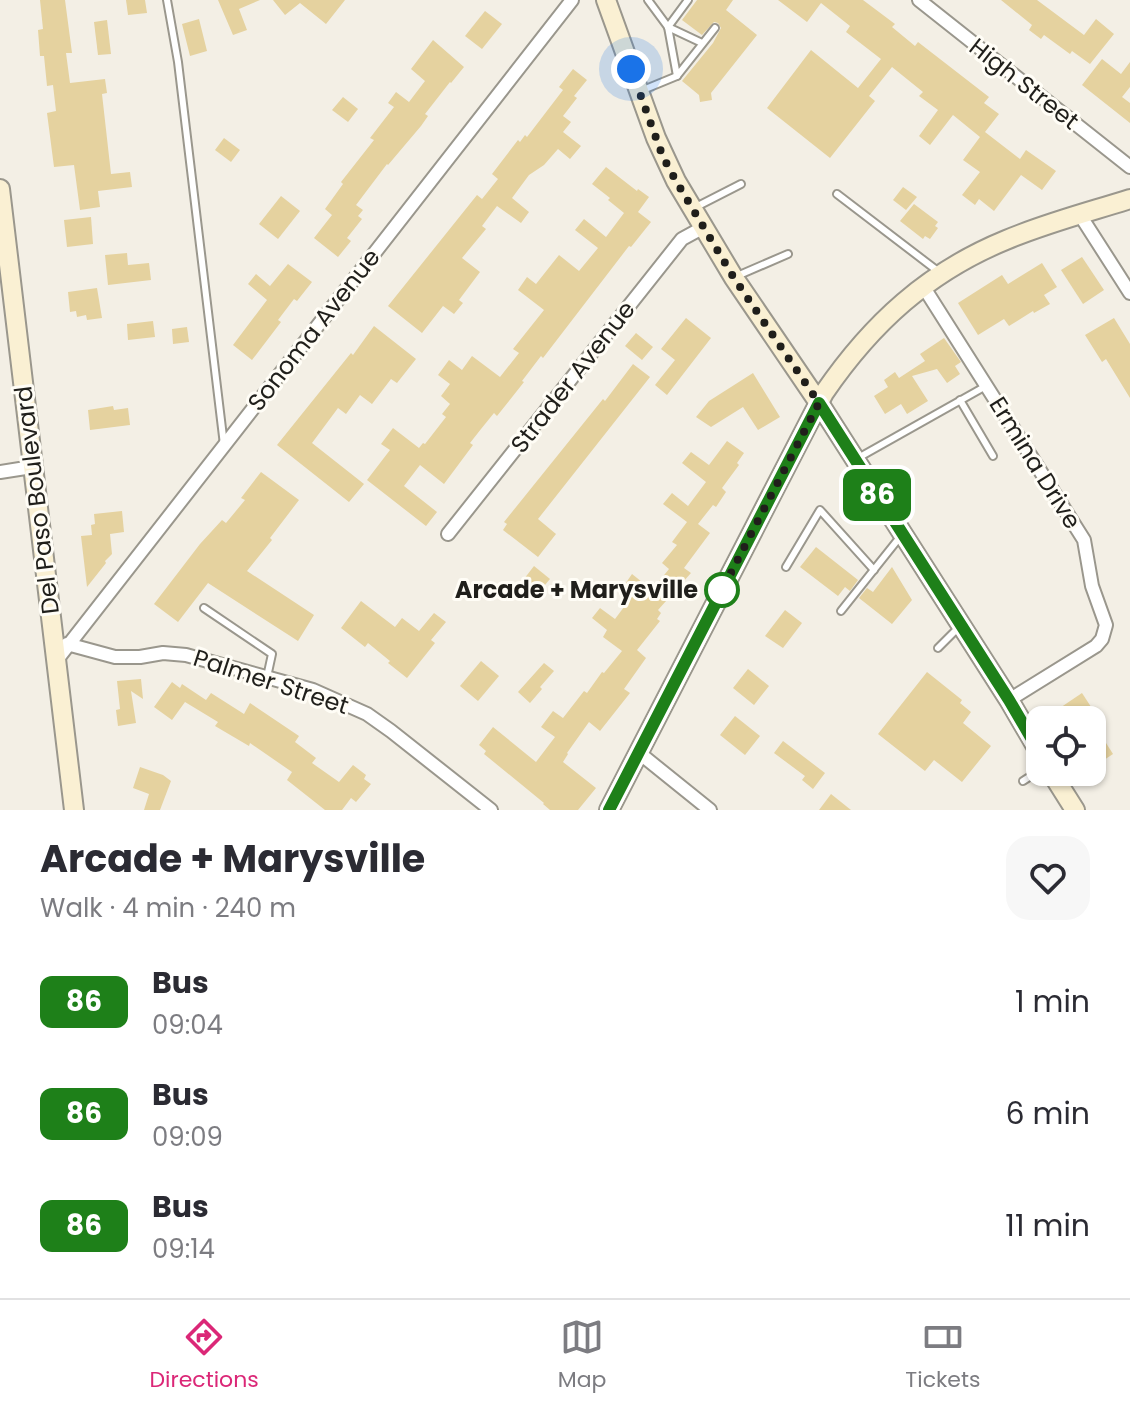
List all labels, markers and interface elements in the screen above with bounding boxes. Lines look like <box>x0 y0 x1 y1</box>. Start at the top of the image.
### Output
street label: High Street <box>963 30 1086 137</box>
your location <box>611 49 651 89</box>
street label: Sonoma Avenue <box>240 242 387 418</box>
street label: Strader Avenue <box>503 294 642 460</box>
street label: Del Paso Boulevard <box>6 384 67 616</box>
street label: Ermina Drive <box>982 390 1089 535</box>
line badge: 86 <box>841 469 913 521</box>
text: 86 <box>859 475 895 514</box>
place label: Arcade + Marysville <box>455 573 698 606</box>
marker: Arcade + Marysville <box>705 573 739 607</box>
street label: Palmer Street <box>189 641 353 722</box>
map controls <box>1026 706 1106 786</box>
button: locate <box>1026 706 1106 786</box>
text: Arcade + Marysville <box>40 832 425 885</box>
button: heart <box>1006 836 1090 920</box>
text: Walk · 4 min · 240 m <box>40 890 296 926</box>
text: Bus <box>152 961 209 1004</box>
text: 1 min <box>1015 980 1090 1023</box>
text: 86 <box>66 982 102 1021</box>
text: 09:04 <box>152 1007 223 1043</box>
text: Bus <box>152 1073 209 1116</box>
text: 6 min <box>1005 1092 1090 1135</box>
text: 86 <box>66 1094 102 1133</box>
text: 09:09 <box>152 1119 223 1155</box>
text: Bus <box>152 1185 209 1228</box>
text: 11 min <box>1005 1204 1090 1247</box>
text: 86 <box>66 1206 102 1245</box>
text: 09:14 <box>152 1231 215 1267</box>
tab: Directions <box>149 1315 259 1396</box>
tab: Map <box>558 1315 606 1396</box>
tab: Tickets <box>905 1315 980 1396</box>

